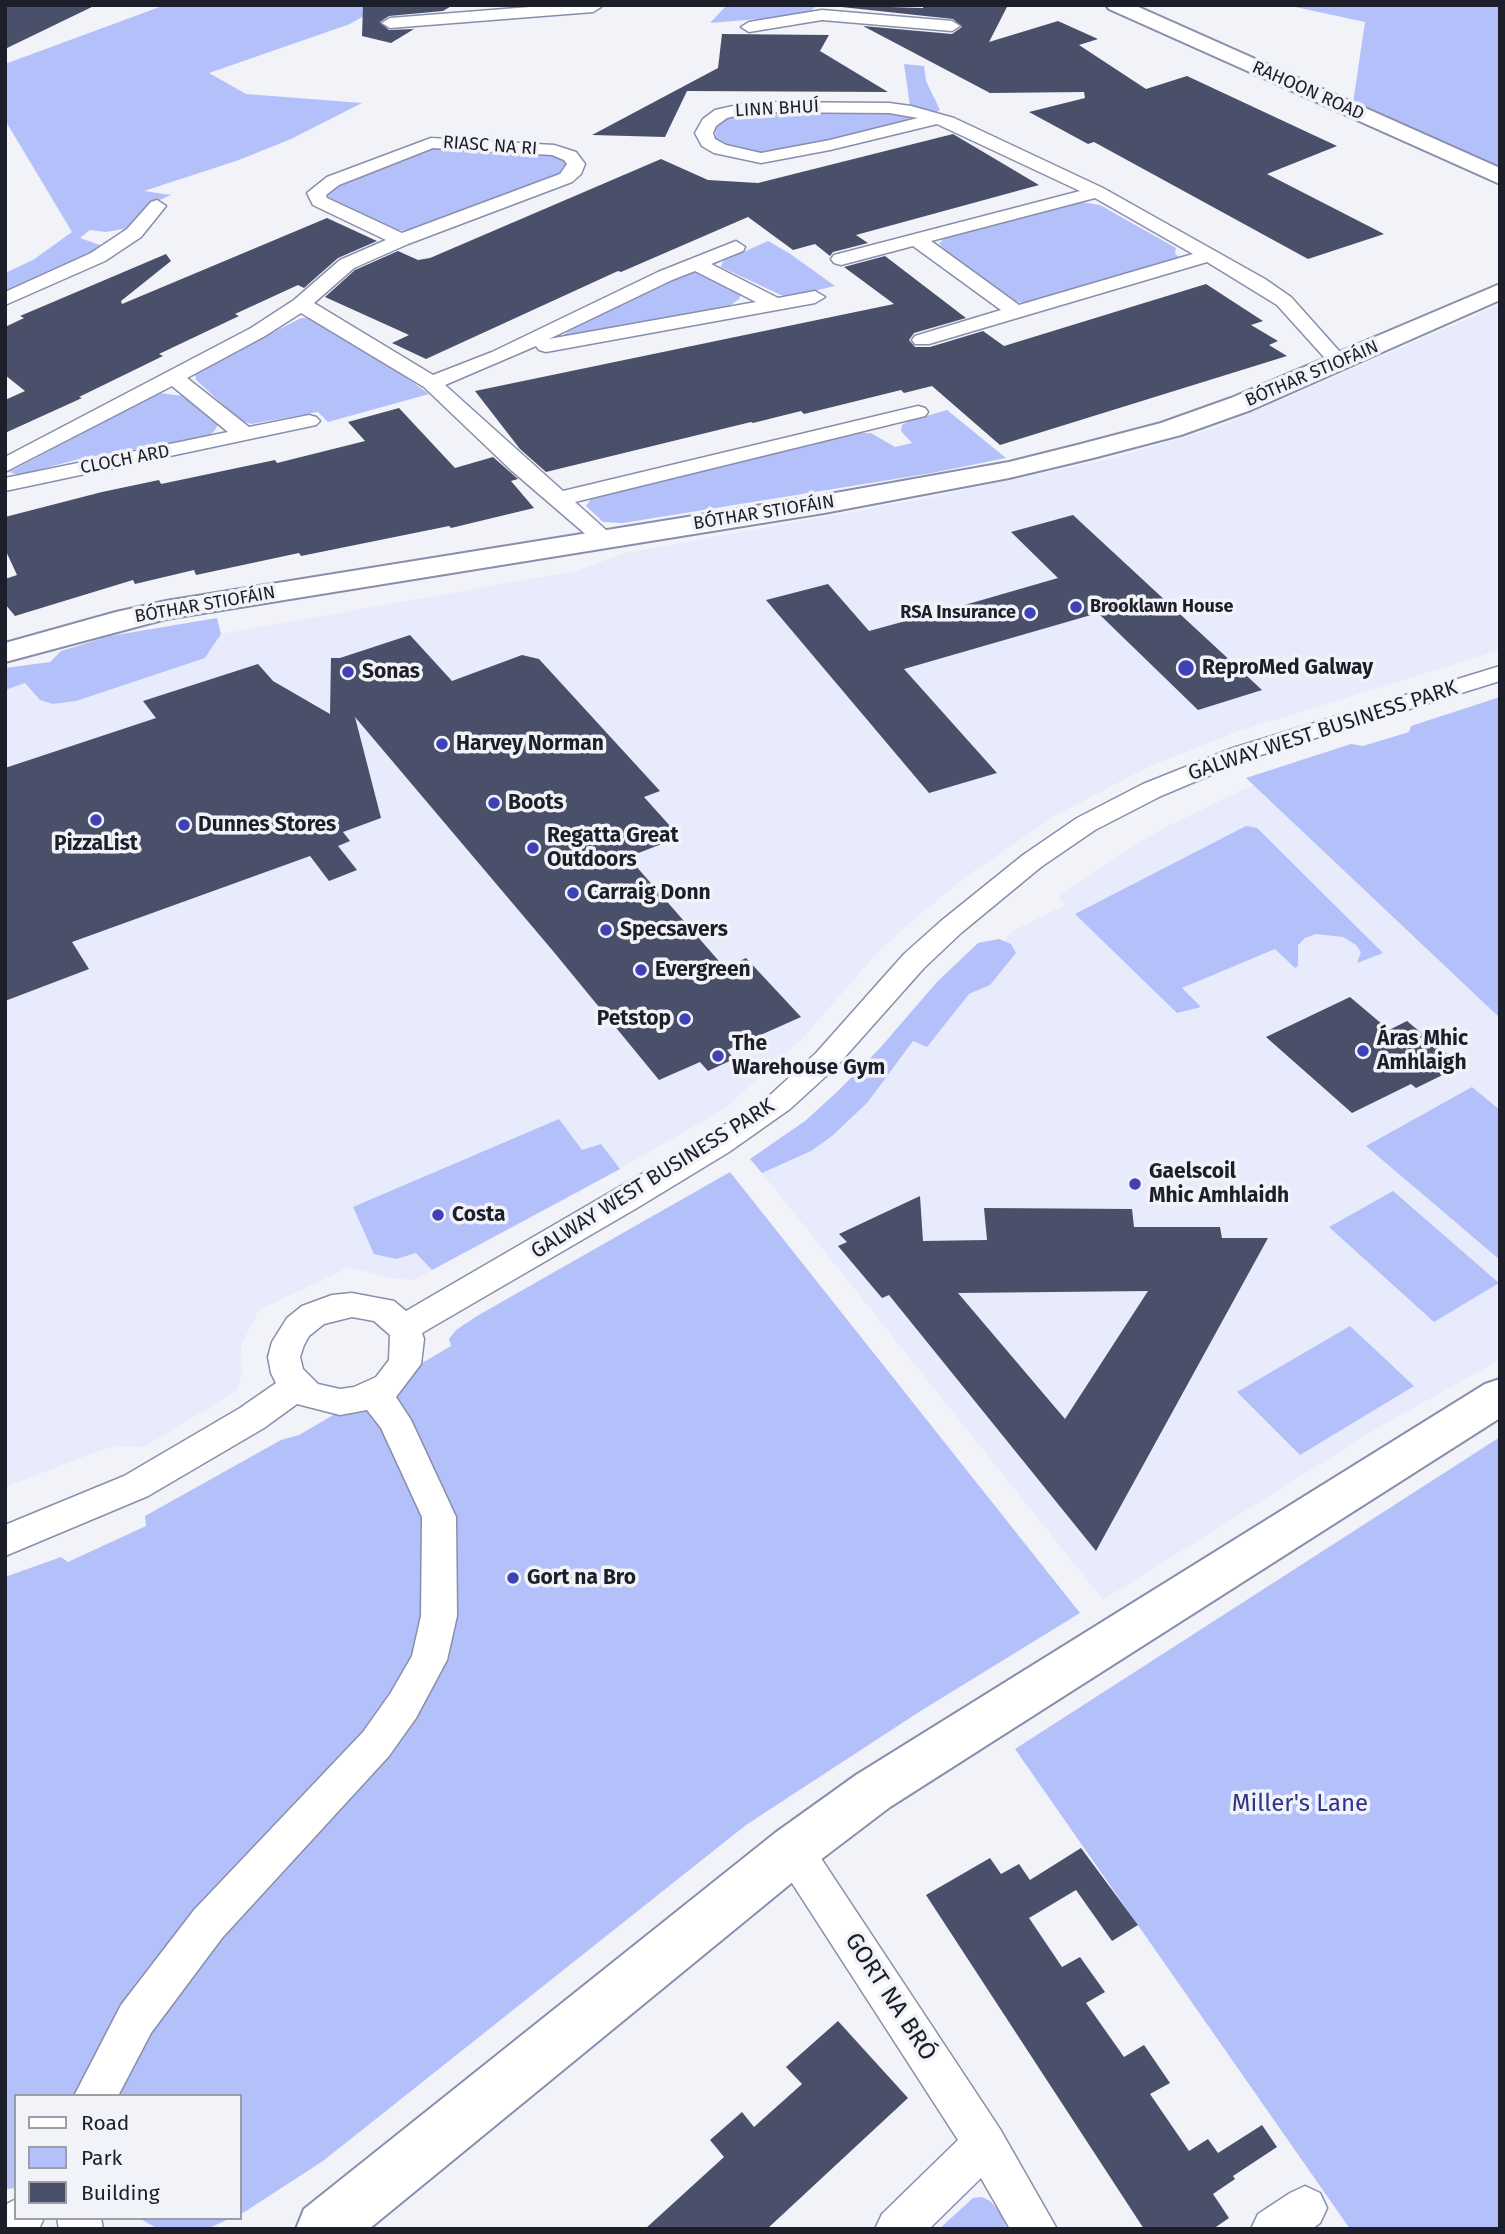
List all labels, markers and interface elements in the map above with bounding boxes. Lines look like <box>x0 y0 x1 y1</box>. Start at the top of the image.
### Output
street label: RAHOON ROAD <box>1249 57 1367 125</box>
street label: LINN BHUÍ <box>734 96 820 122</box>
street label: RIASC NA RI <box>442 132 538 160</box>
street label: BÓTHAR STIOFÁIN <box>1242 336 1382 412</box>
street label: CLOCH ARD <box>78 441 172 479</box>
street label: BÓTHAR STIOFÁIN <box>692 491 836 535</box>
street label: BÓTHAR STIOFÁIN <box>133 582 277 628</box>
place label: Brooklawn House <box>1090 596 1233 618</box>
marker: Brooklawn House <box>1068 599 1084 615</box>
place label: RSA Insurance <box>900 602 1016 624</box>
marker: RSA Insurance <box>1022 605 1038 621</box>
place label: ReproMed Galway <box>1202 655 1373 681</box>
marker: ReproMed Galway <box>1176 658 1196 678</box>
place label: Sonas <box>362 659 420 685</box>
marker: Sonas <box>340 664 356 680</box>
street label: GALWAY WEST BUSINESS PARK <box>1185 675 1461 787</box>
place label: Harvey Norman <box>456 731 604 757</box>
marker: Harvey Norman <box>434 736 450 752</box>
place label: Boots <box>508 790 564 816</box>
marker: Boots <box>486 795 502 811</box>
marker: PizzaList <box>88 812 104 828</box>
place label: Dunnes Stores <box>198 812 336 838</box>
marker: Dunnes Stores <box>176 817 192 833</box>
place label: Regatta Great Outdoors <box>547 823 679 873</box>
place label: PizzaList <box>54 831 138 857</box>
marker: Regatta Great Outdoors <box>525 840 541 856</box>
place label: Carraig Donn <box>587 880 711 906</box>
marker: Carraig Donn <box>565 885 581 901</box>
place label: Specsavers <box>620 917 728 943</box>
marker: Specsavers <box>598 922 614 938</box>
place label: Evergreen <box>655 957 751 983</box>
marker: Evergreen <box>633 962 649 978</box>
place label: Petstop <box>597 1006 671 1032</box>
marker: Petstop <box>677 1011 693 1027</box>
place label: Áras Mhic Amhlaigh <box>1377 1026 1468 1076</box>
place label: The Warehouse Gym <box>732 1031 885 1081</box>
marker: Áras Mhic Amhlaigh <box>1355 1043 1371 1059</box>
marker: The Warehouse Gym <box>710 1048 726 1064</box>
street label: GALWAY WEST BUSINESS PARK <box>527 1094 779 1264</box>
place label: Gaelscoil Mhic Amhlaidh <box>1149 1159 1289 1209</box>
marker: Gaelscoil Mhic Amhlaidh <box>1127 1176 1143 1192</box>
place label: Costa <box>452 1202 505 1228</box>
marker: Costa <box>430 1207 446 1223</box>
place label: Gort na Bro <box>527 1565 636 1591</box>
marker: Gort na Bro <box>505 1570 521 1586</box>
park label: Miller's Lane <box>1232 1790 1368 1818</box>
street label: GORT NA BRÓ <box>838 1928 942 2066</box>
legend <box>14 2094 242 2220</box>
text: Road <box>81 2110 129 2136</box>
text: Park <box>81 2145 122 2171</box>
text: Building <box>81 2180 160 2206</box>

